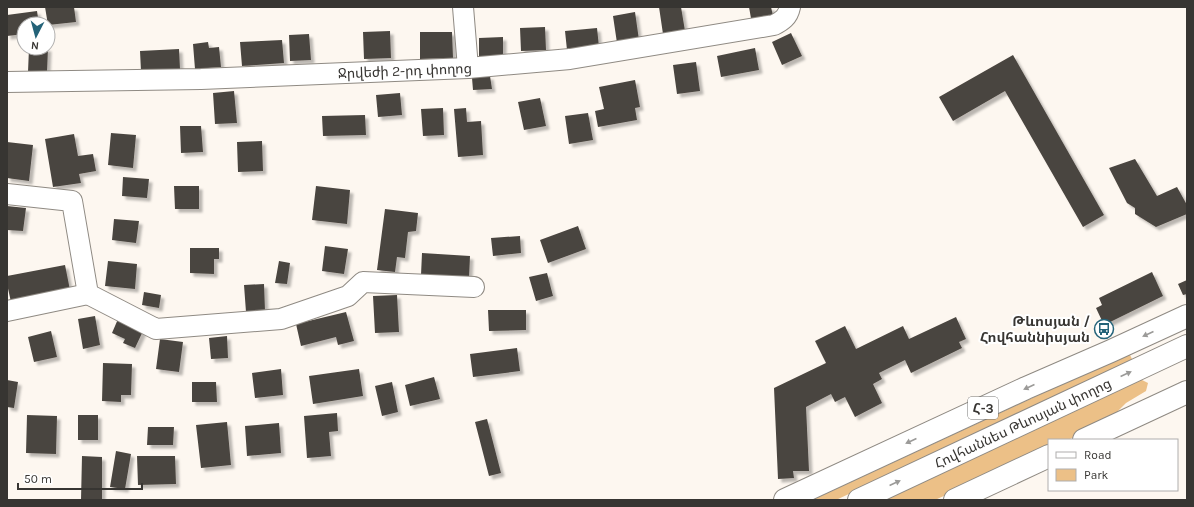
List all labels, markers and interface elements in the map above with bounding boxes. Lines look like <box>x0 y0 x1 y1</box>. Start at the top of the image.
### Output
north arrow <box>16 16 56 56</box>
text: N <box>30 39 40 52</box>
street label: Ջրվեժի 2-րդ փողոց <box>337 59 472 82</box>
place label: Թևոսյան / Հովհաննիսյան <box>980 313 1090 346</box>
bus stop icon: Թևոսյան / Հովհաննիսյան <box>1093 318 1115 340</box>
one-way arrow <box>1142 331 1153 337</box>
one-way arrow <box>1121 371 1132 377</box>
street label: Հովհաննես Թևոսյան փողոց <box>932 374 1114 472</box>
one-way arrow <box>1023 384 1034 390</box>
road number: Հ-3 <box>968 397 998 419</box>
one-way arrow <box>904 439 916 445</box>
legend <box>1048 439 1178 491</box>
text: Road <box>1084 448 1112 462</box>
scale bar <box>18 465 142 491</box>
text: Park <box>1084 468 1109 482</box>
text: 50 m <box>24 472 52 486</box>
one-way arrow <box>889 480 900 486</box>

